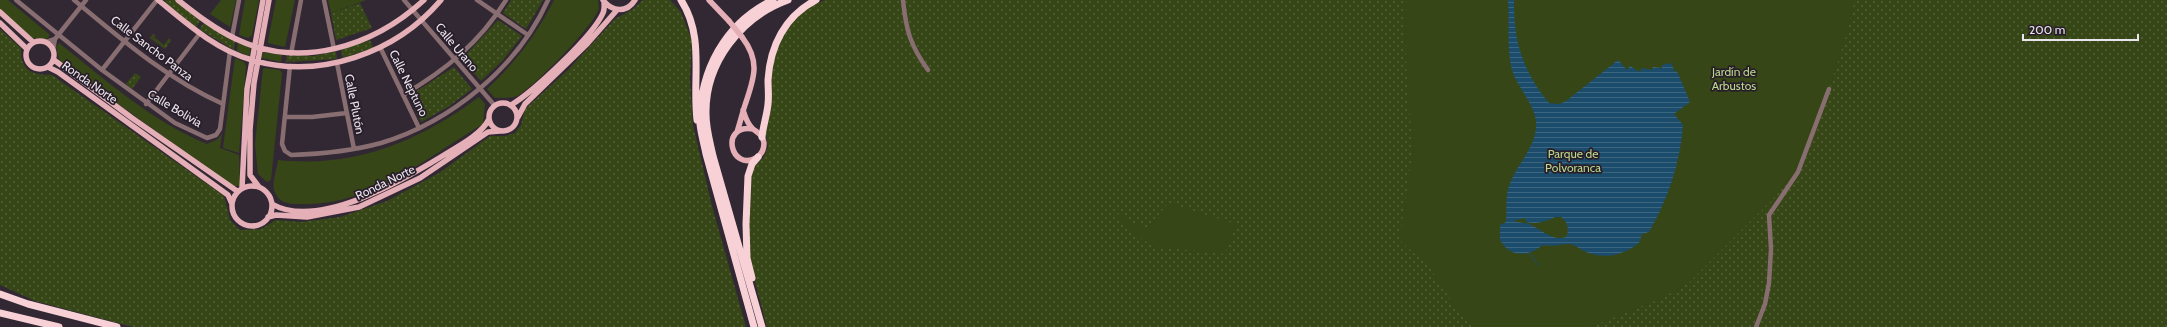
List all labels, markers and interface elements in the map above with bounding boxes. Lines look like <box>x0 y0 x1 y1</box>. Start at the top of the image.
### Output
street label: Calle Sancho Panza <box>108 12 196 84</box>
scale bar <box>2023 16 2138 42</box>
street label: Calle Urano <box>432 20 482 75</box>
text: 200 m <box>2029 22 2065 37</box>
street label: Calle Neptuno <box>386 47 432 119</box>
street label: Ronda Norte <box>59 57 121 107</box>
park label: Jardín de Arbustos <box>1711 64 1756 93</box>
street label: Calle Plutón <box>342 73 368 136</box>
street label: Calle Bolivia <box>145 86 205 130</box>
park label: Parque de Polvoranca <box>1545 146 1601 175</box>
street label: Ronda Norte <box>353 161 417 203</box>

